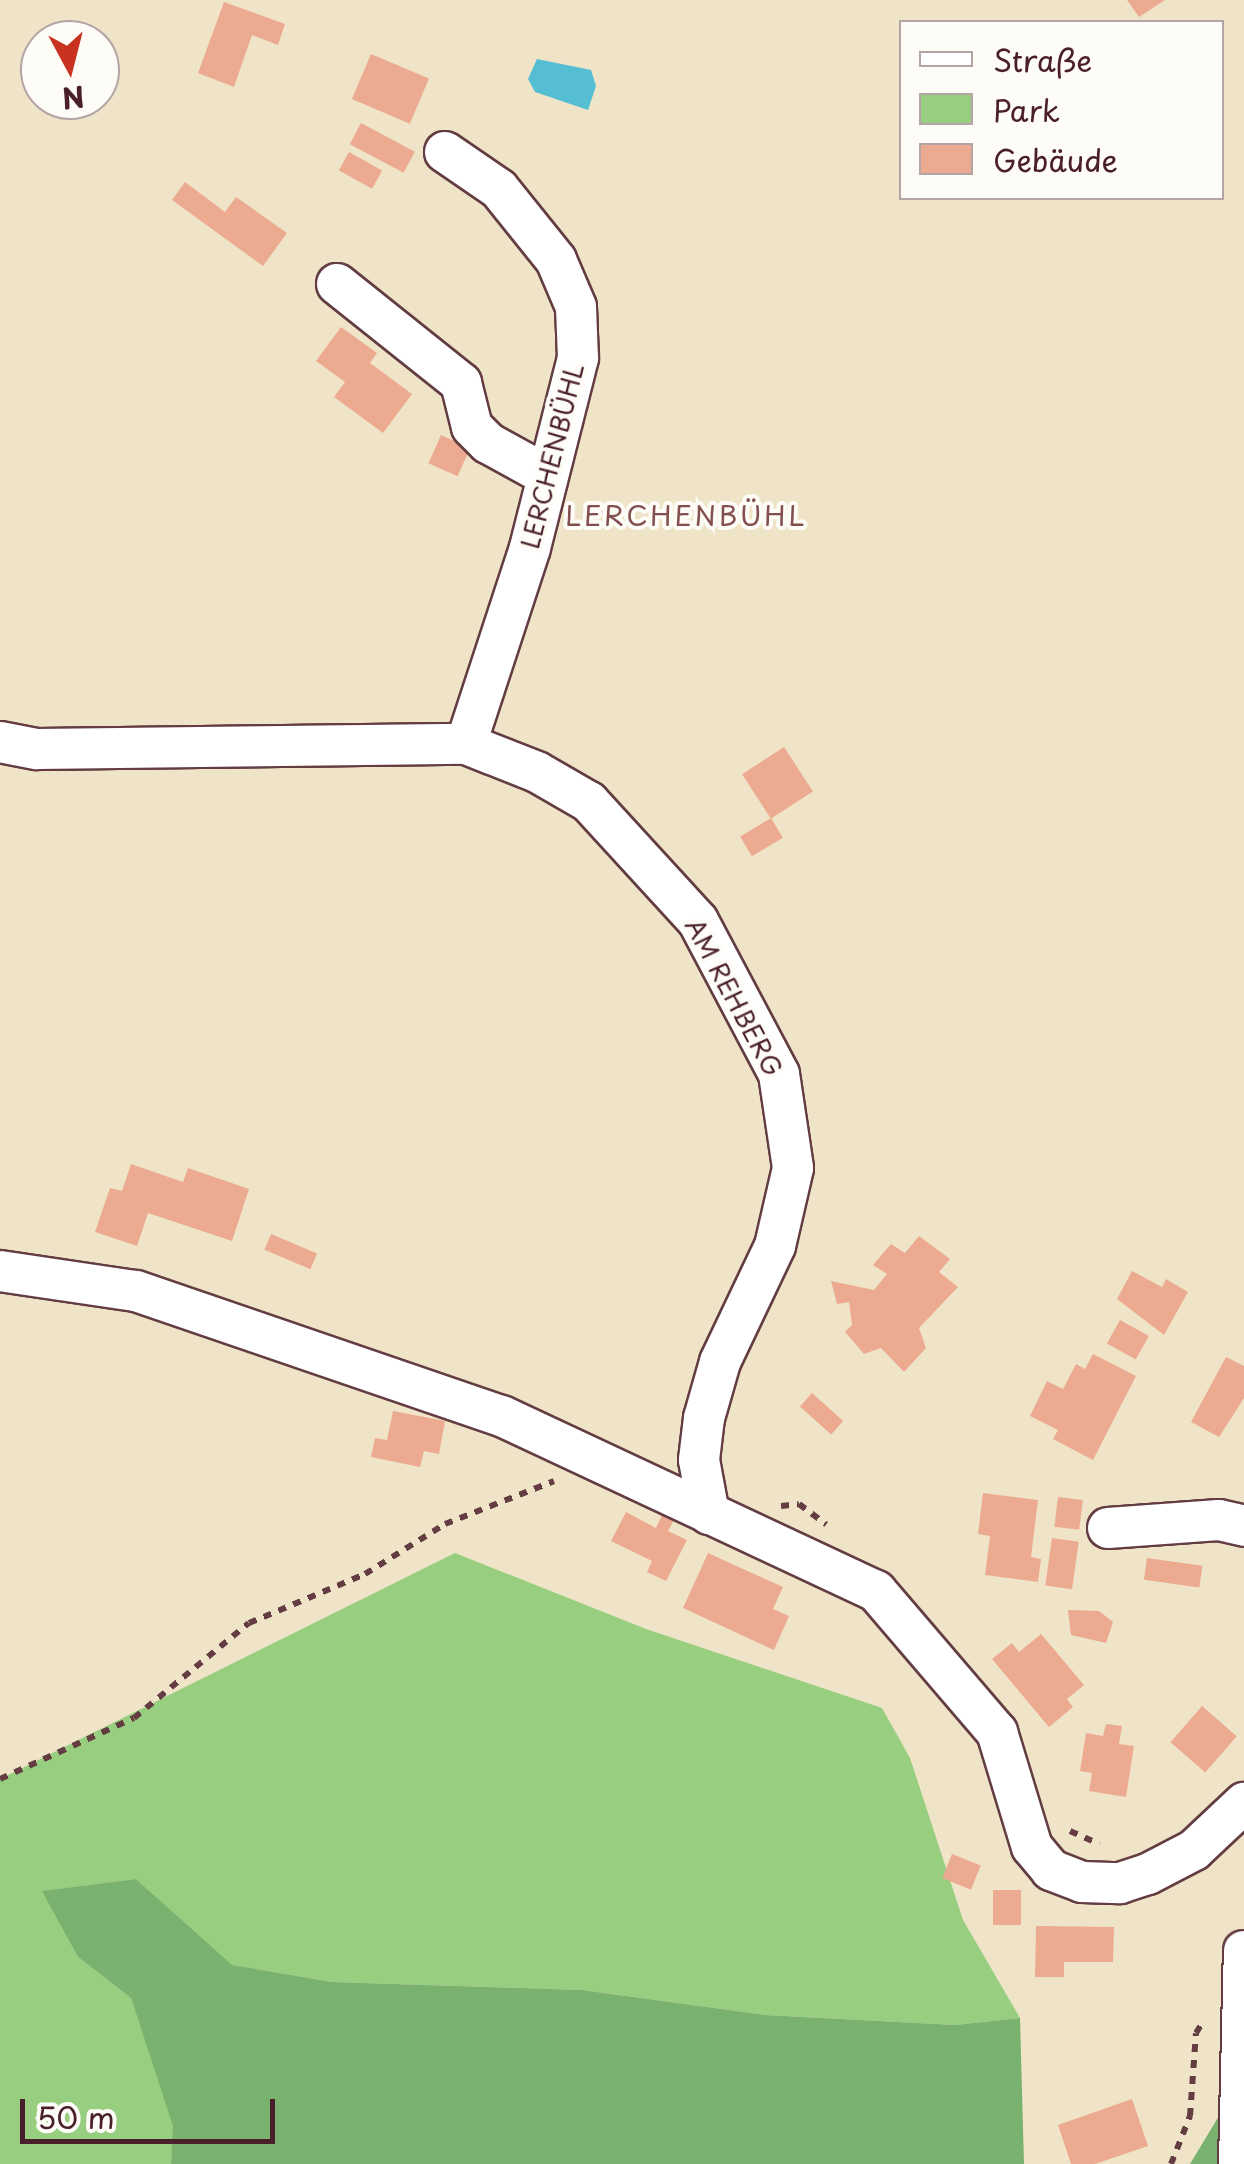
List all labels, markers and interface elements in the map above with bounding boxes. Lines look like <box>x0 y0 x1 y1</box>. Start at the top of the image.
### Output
north arrow <box>20 20 120 120</box>
legend <box>899 20 1224 200</box>
text: Straße <box>993 37 1092 82</box>
text: N <box>60 76 87 121</box>
text: Park <box>993 87 1060 132</box>
text: Gebäude <box>993 137 1118 182</box>
street label: LERCHENBÜHL <box>515 360 589 552</box>
district label: LERCHENBÜHL <box>566 498 806 532</box>
street label: AM REHBERG <box>680 912 788 1082</box>
scale bar <box>25 2079 280 2141</box>
text: 50 m <box>37 2094 115 2139</box>

